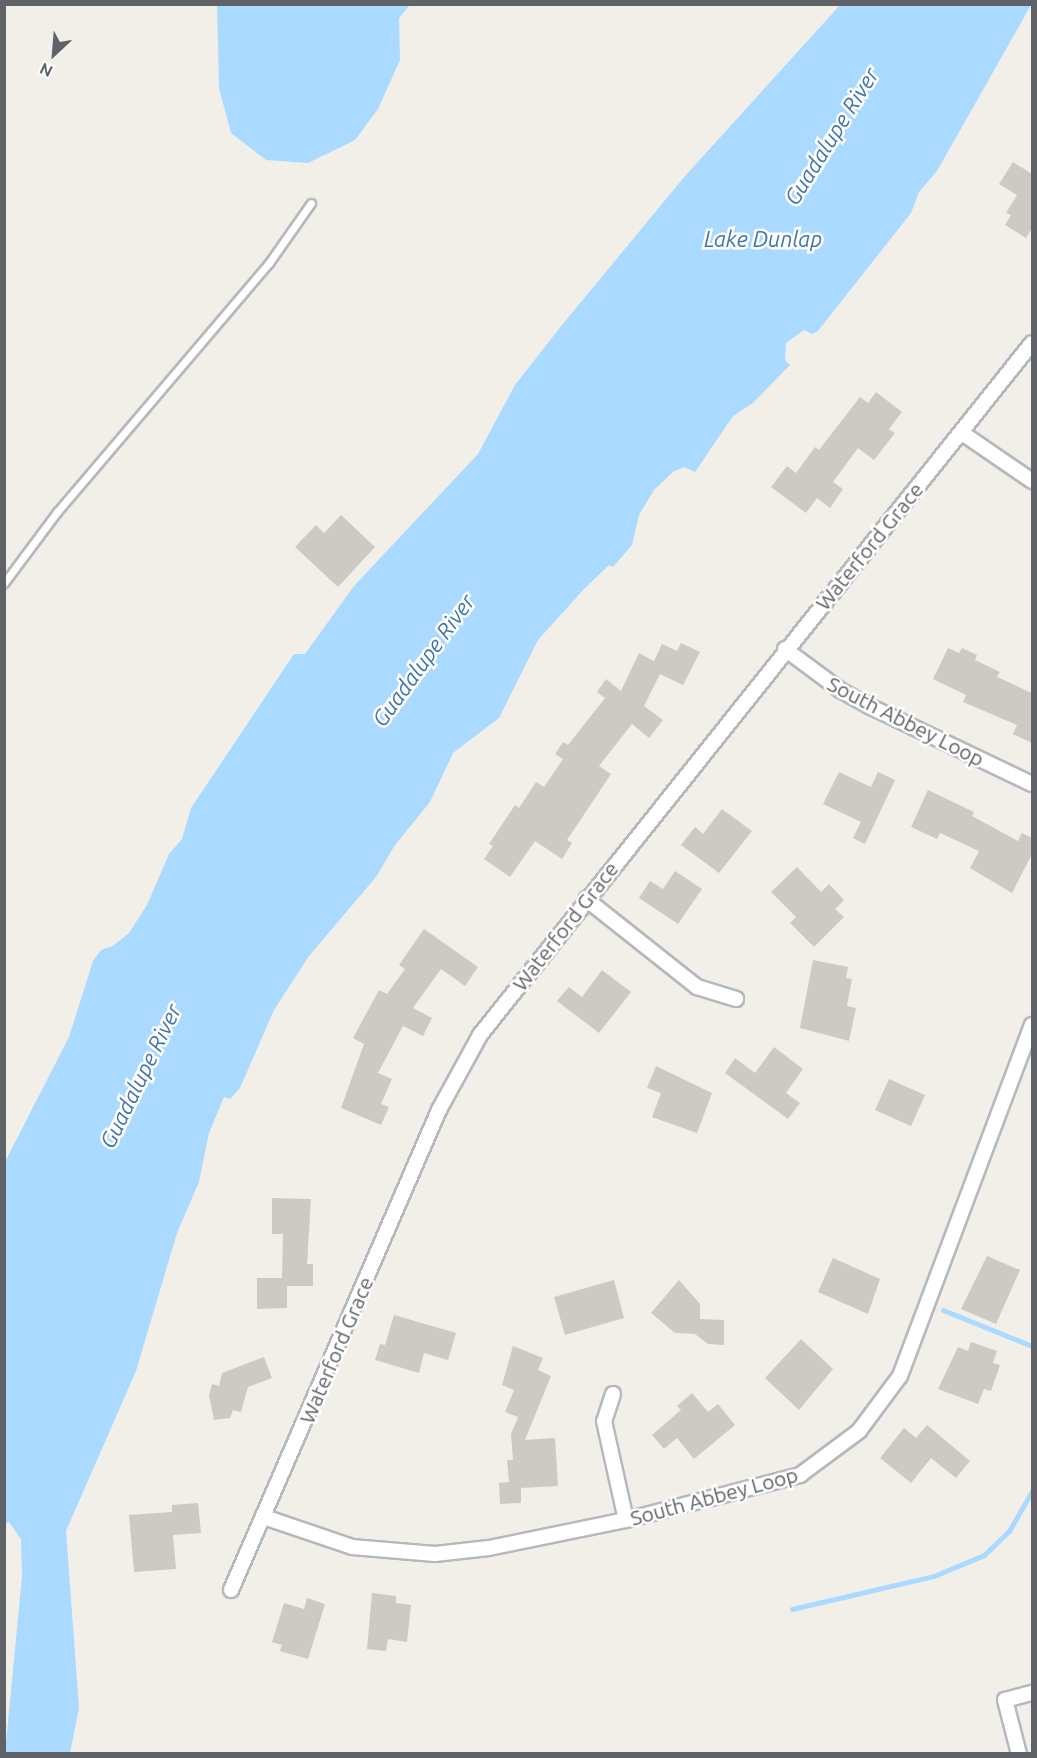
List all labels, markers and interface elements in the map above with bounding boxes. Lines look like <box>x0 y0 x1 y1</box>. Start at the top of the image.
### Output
north arrow <box>24 24 84 84</box>
text: N <box>37 59 55 81</box>
water label: Guadalupe River <box>778 62 884 210</box>
water label: Lake Dunlap <box>704 226 822 252</box>
street label: Waterford Grace <box>810 477 928 615</box>
water label: Guadalupe River <box>366 589 480 731</box>
street label: South Abbey Loop <box>823 671 989 771</box>
street label: Waterford Grace <box>507 856 623 996</box>
water label: Guadalupe River <box>94 1000 186 1152</box>
street label: Waterford Grace <box>294 1273 378 1427</box>
street label: South Abbey Loop <box>627 1461 801 1531</box>

